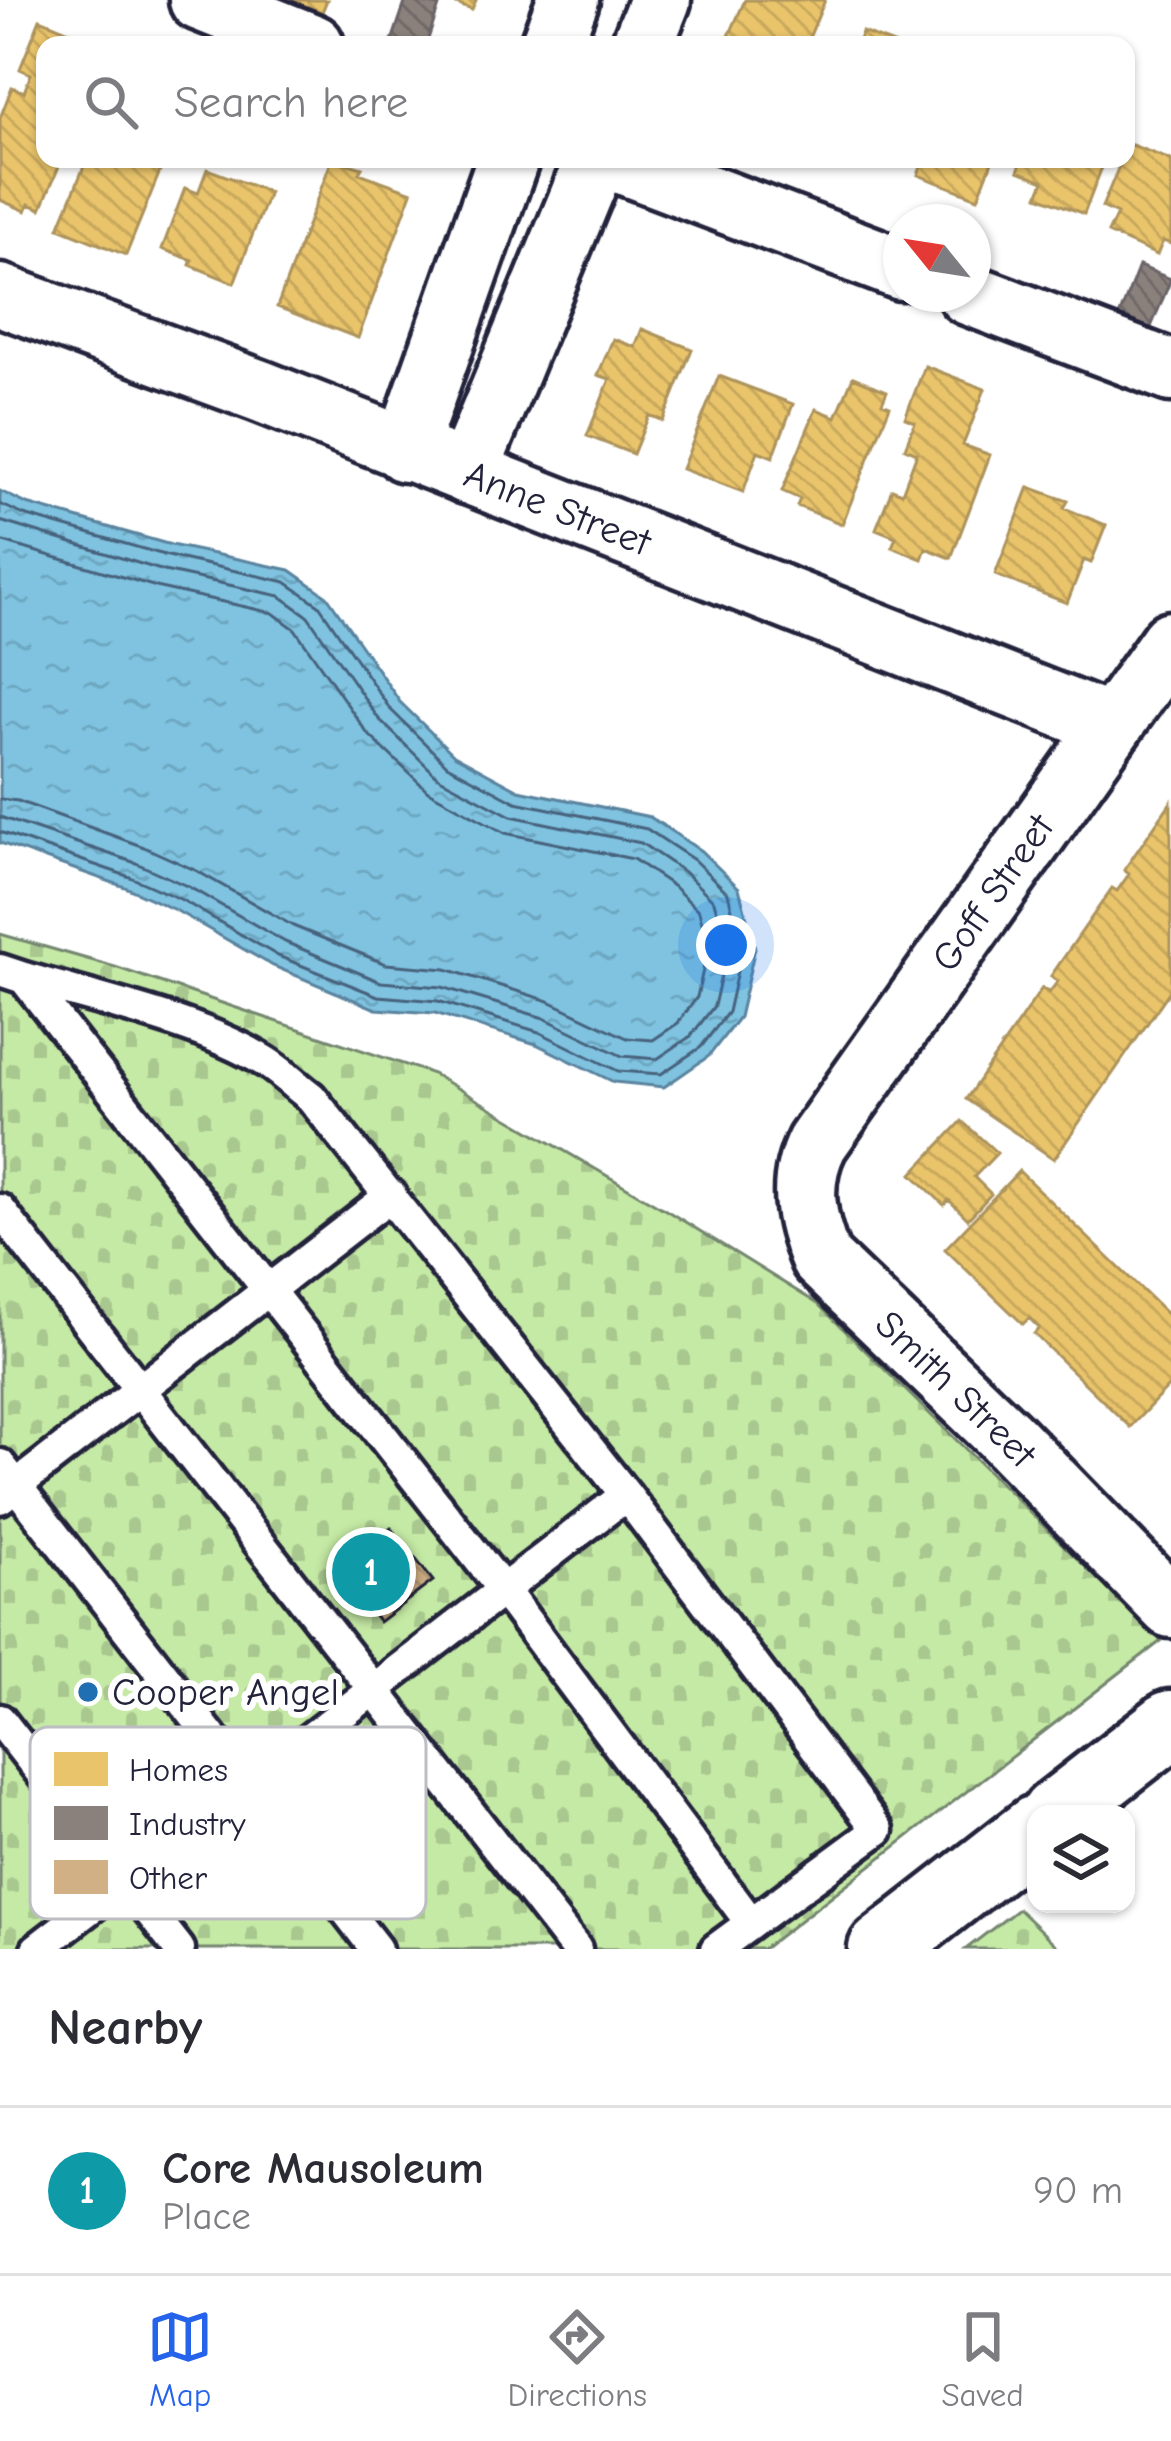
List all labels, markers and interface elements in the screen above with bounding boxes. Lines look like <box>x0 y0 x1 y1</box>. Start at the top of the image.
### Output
search box <box>36 36 1135 168</box>
icon: search <box>78 69 144 135</box>
text: Search here <box>174 76 408 128</box>
north arrow <box>883 204 991 312</box>
street label: Anne Street <box>458 451 659 566</box>
street label: Goff Street <box>923 805 1064 980</box>
your location <box>696 915 756 975</box>
street label: Smith Street <box>866 1302 1047 1478</box>
pin: 1 <box>332 1527 410 1617</box>
place label: Cooper Angel <box>112 1670 339 1715</box>
marker: Cooper Angel <box>75 1679 101 1705</box>
legend <box>30 1727 426 1919</box>
text: Homes <box>129 1751 228 1789</box>
text: Industry <box>129 1805 246 1843</box>
map controls <box>1027 1805 1135 1913</box>
button: layers <box>1027 1805 1135 1913</box>
text: Other <box>129 1859 207 1897</box>
text: Nearby <box>48 1998 202 2057</box>
text: Core Mausoleum <box>162 2142 484 2194</box>
text: 1 <box>79 2168 95 2213</box>
text: 90 m <box>1033 2168 1123 2213</box>
text: Place <box>162 2194 251 2239</box>
tab: Map <box>147 2304 213 2414</box>
tab: Directions <box>508 2304 647 2414</box>
tab: Saved <box>941 2304 1024 2414</box>

